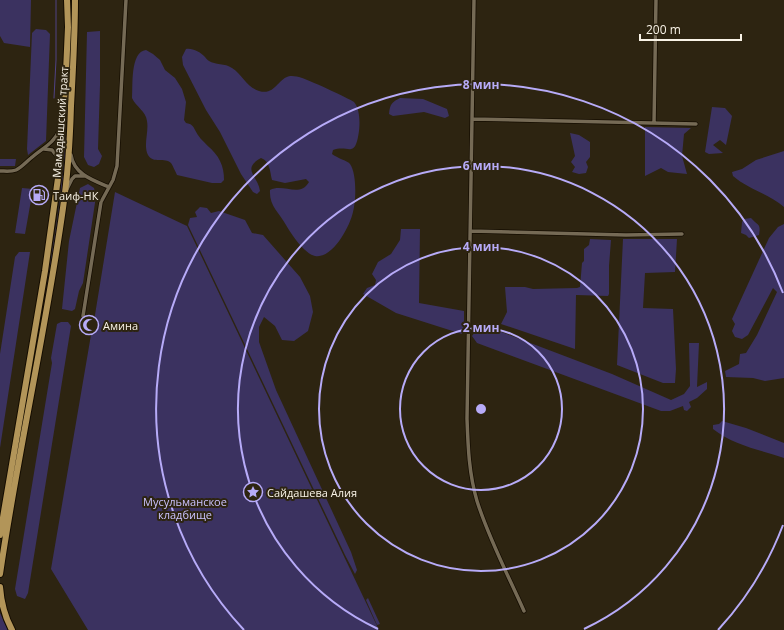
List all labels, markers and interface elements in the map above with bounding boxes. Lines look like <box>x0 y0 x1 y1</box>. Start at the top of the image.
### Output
scale bar <box>640 16 741 42</box>
text: 200 m <box>646 21 681 38</box>
street label: Мамадышский тракт <box>49 66 71 178</box>
text: 8 мин <box>463 76 499 93</box>
text: 6 мин <box>463 157 499 174</box>
fuel station icon: Таиф-НК <box>28 184 50 206</box>
place label: Таиф-НК <box>53 188 99 203</box>
text: 4 мин <box>463 238 499 255</box>
mosque icon: Амина <box>78 314 100 336</box>
place label: Амина <box>103 318 138 333</box>
text: 2 мин <box>463 319 499 336</box>
centre of rings <box>474 402 488 416</box>
place icon: Сайдашева Алия <box>242 481 264 503</box>
place label: Сайдашева Алия <box>267 485 357 500</box>
park label: Мусульманское кладбище <box>143 494 227 522</box>

